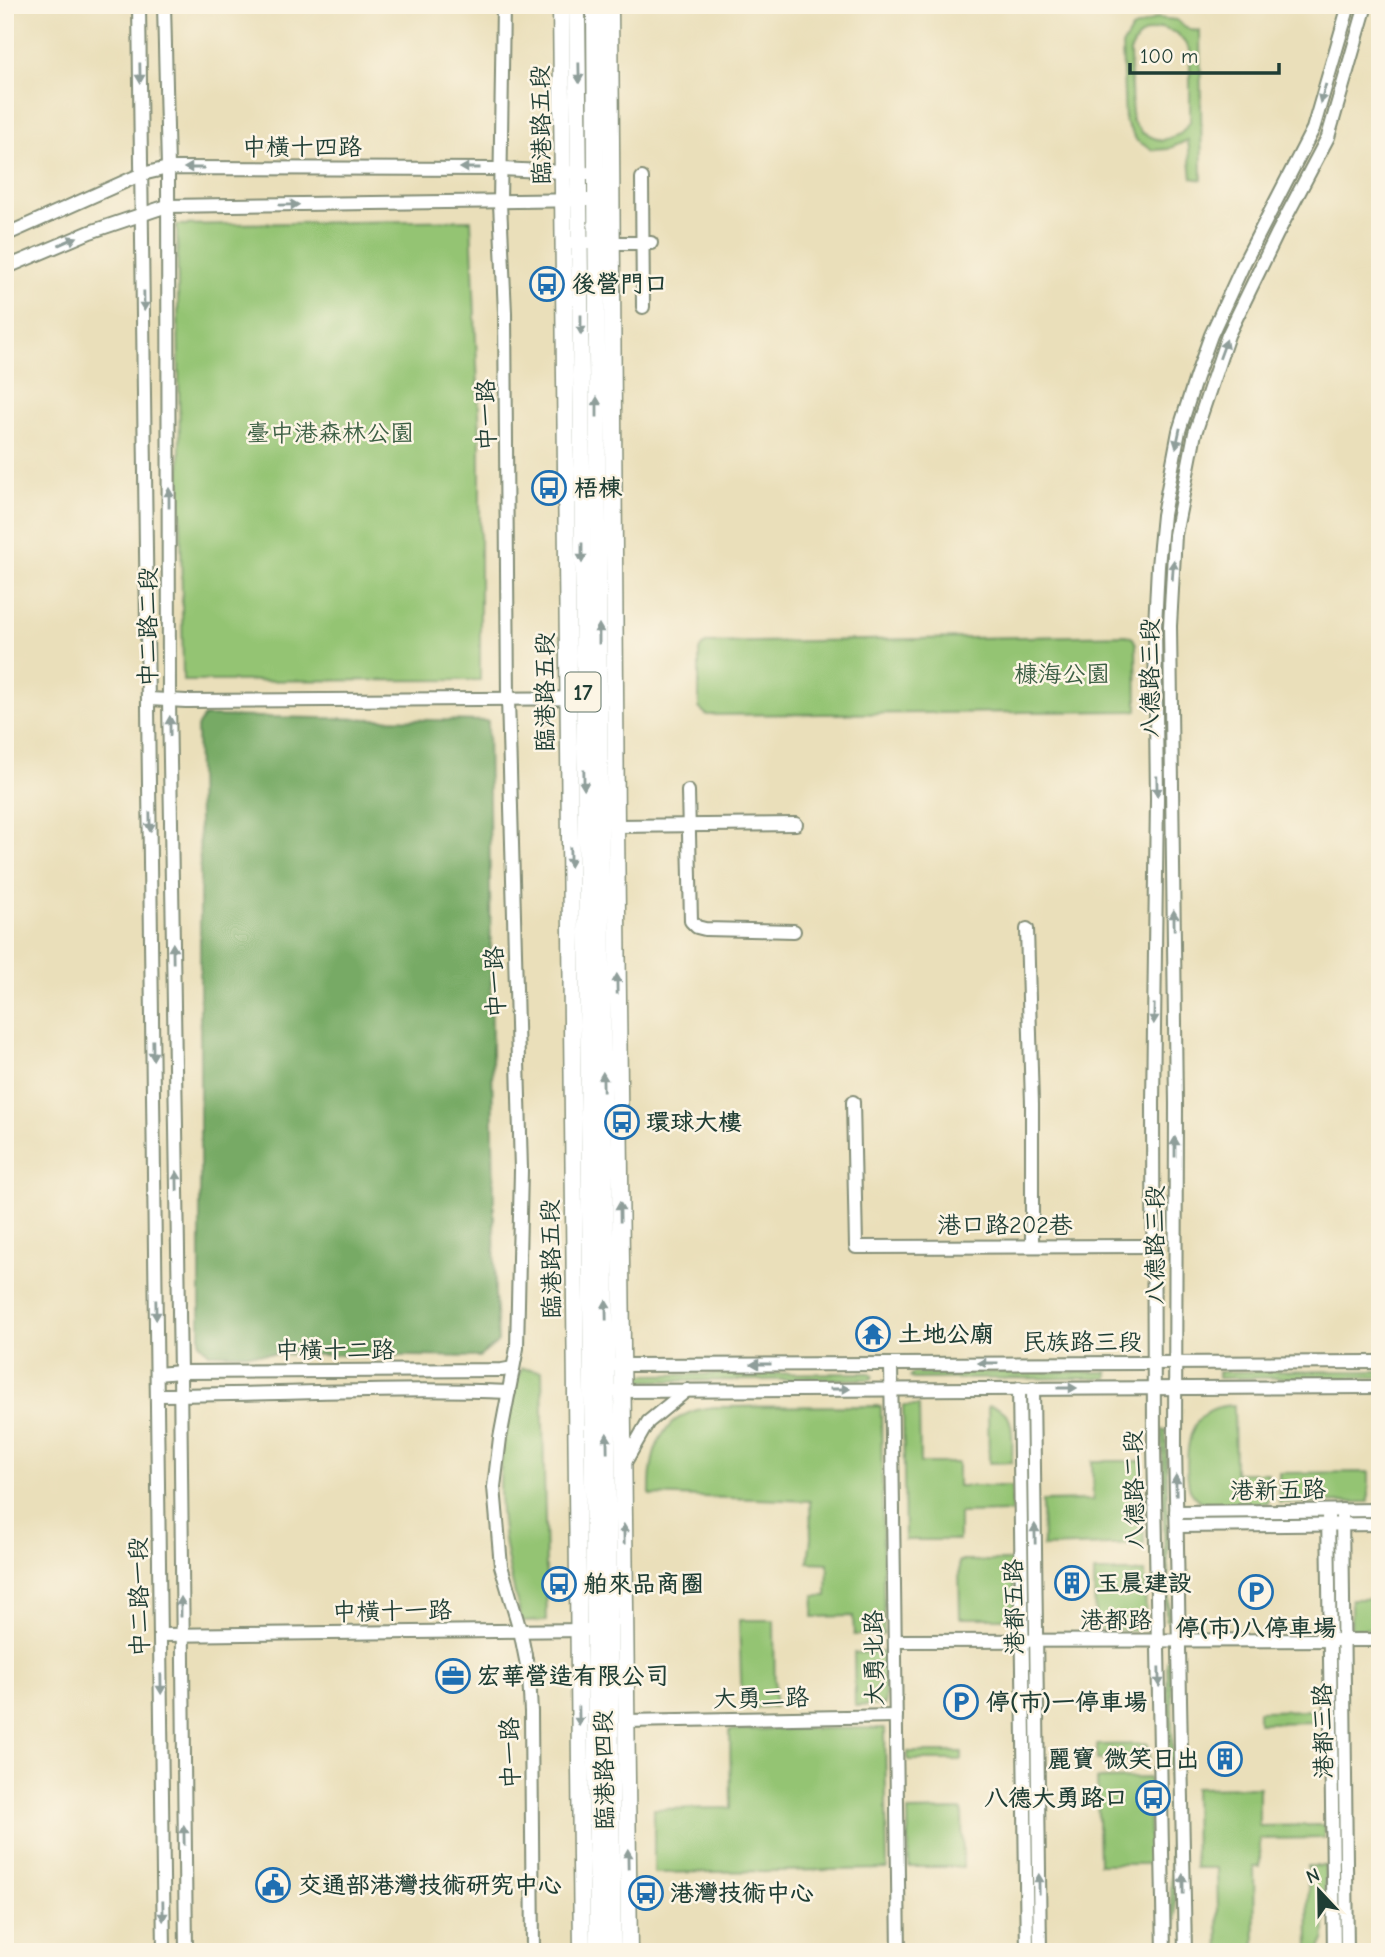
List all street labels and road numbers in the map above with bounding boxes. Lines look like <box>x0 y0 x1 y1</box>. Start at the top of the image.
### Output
street label: 臨港路五段 <box>526 65 556 185</box>
street label: 中橫十四路 <box>242 133 362 161</box>
street label: 中一路 <box>471 379 501 451</box>
street label: 中二路二段 <box>134 567 162 687</box>
street label: 八德路三段 <box>1136 618 1164 738</box>
street label: 臨港路五段 <box>531 632 559 752</box>
road number: 17 <box>566 672 600 712</box>
street label: 中一路 <box>480 946 510 1018</box>
street label: 八德路三段 <box>1141 1185 1169 1305</box>
street label: 臨港路五段 <box>536 1199 566 1319</box>
street label: 港口路202巷 <box>937 1211 1073 1239</box>
street label: 民族路三段 <box>1022 1328 1142 1356</box>
street label: 中橫十二路 <box>275 1336 395 1364</box>
street label: 八德路二段 <box>1119 1430 1149 1550</box>
street label: 港新五路 <box>1230 1475 1326 1505</box>
street label: 中二路一段 <box>124 1537 154 1657</box>
street label: 港都五路 <box>999 1559 1029 1655</box>
street label: 中橫十一路 <box>332 1596 452 1626</box>
street label: 港都路 <box>1080 1606 1152 1634</box>
street label: 大勇北路 <box>859 1610 889 1706</box>
street label: 大勇二路 <box>713 1683 809 1713</box>
street label: 港都三路 <box>1308 1683 1338 1779</box>
street label: 臨港路四段 <box>589 1710 619 1830</box>
street label: 中一路 <box>495 1717 525 1789</box>

